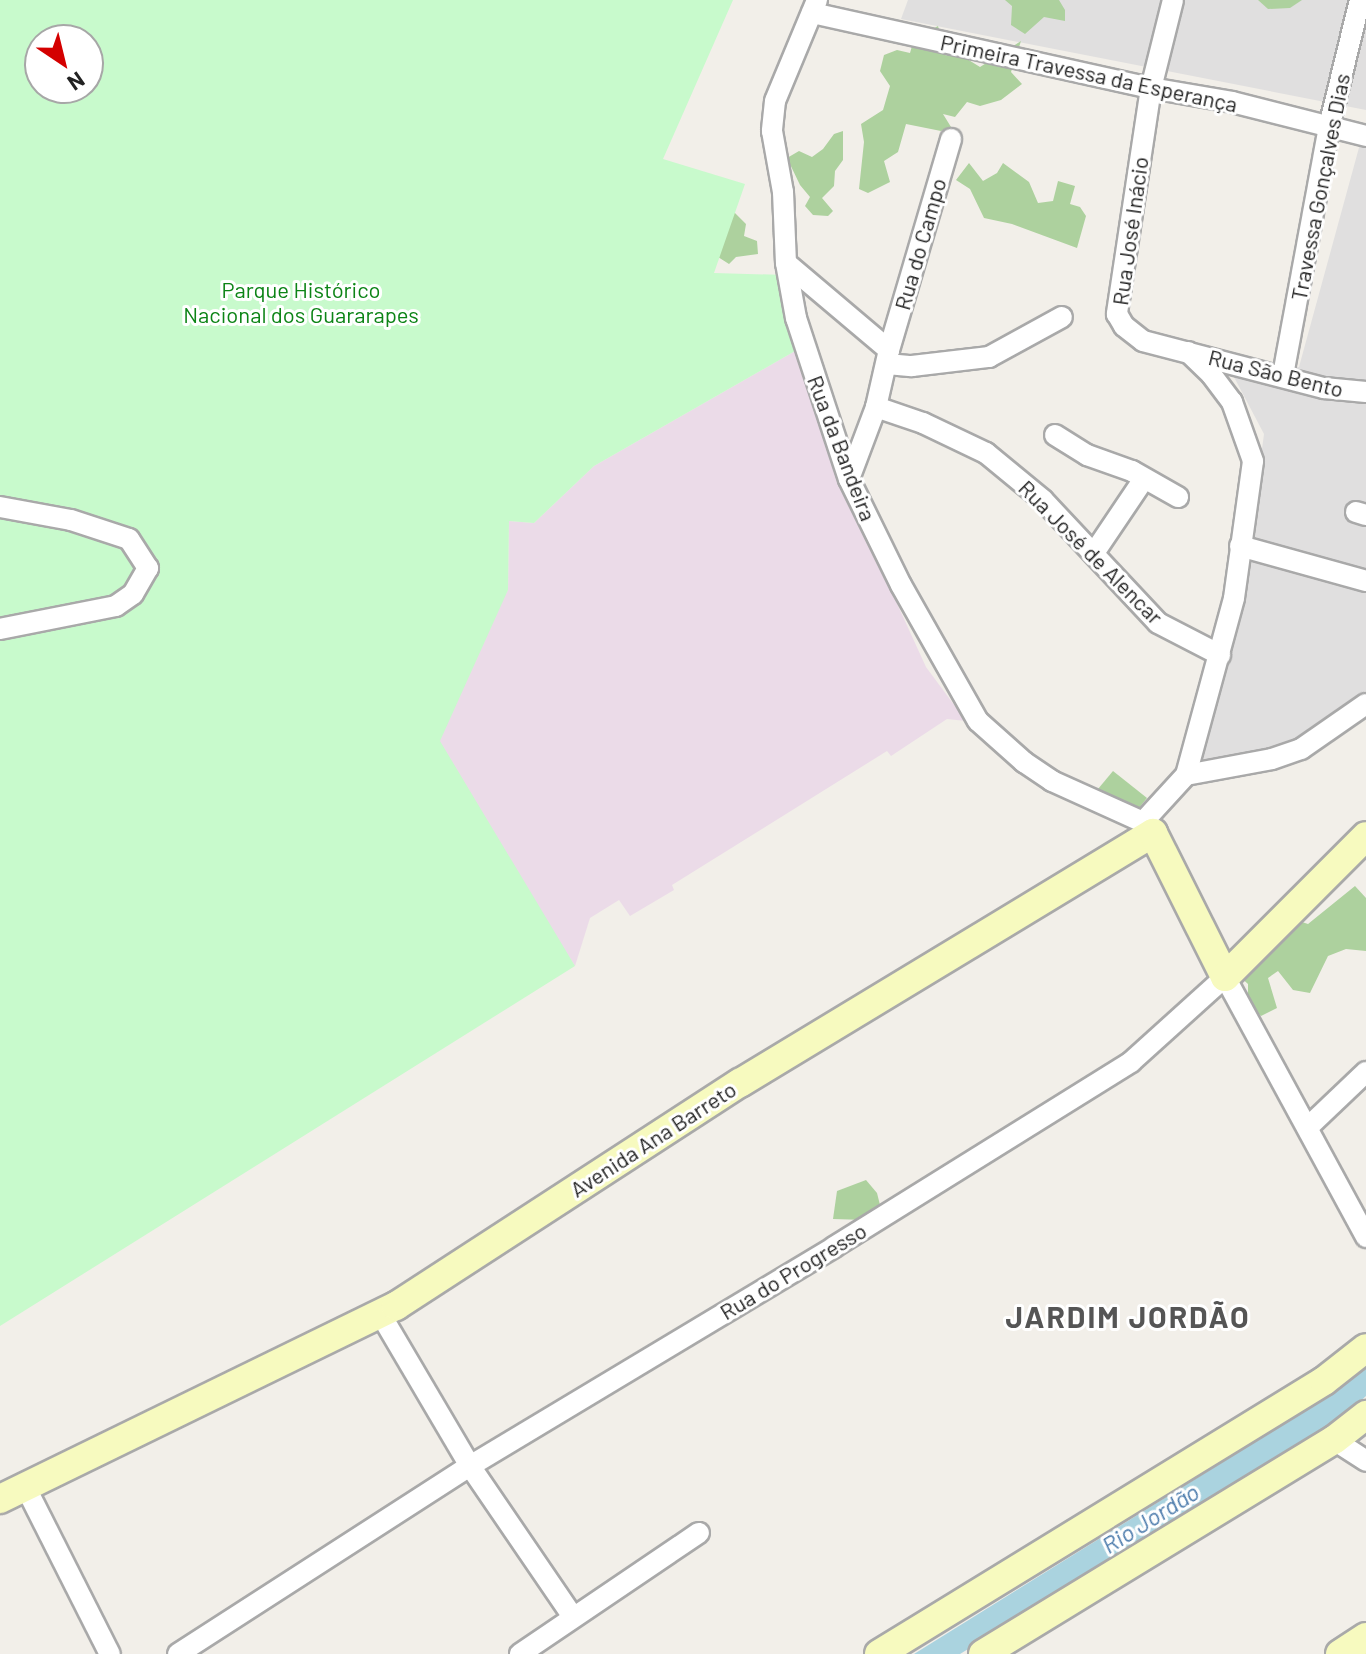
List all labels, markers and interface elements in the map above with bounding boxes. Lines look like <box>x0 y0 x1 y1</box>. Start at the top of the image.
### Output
north arrow <box>24 24 104 104</box>
street label: Primeira Travessa da Esperança <box>938 29 1240 117</box>
text: N <box>63 67 90 97</box>
street label: Travessa Gonçalves Dias <box>1285 71 1355 303</box>
street label: Rua José Inácio <box>1106 155 1154 307</box>
street label: Rua do Campo <box>889 175 951 313</box>
park label: Parque Histórico Nacional dos Guararapes <box>183 276 419 328</box>
street label: Rua São Bento <box>1206 343 1346 403</box>
street label: Rua da Bandeira <box>802 372 882 524</box>
street label: Rua José de Alencar <box>1013 474 1169 630</box>
street label: Avenida Ana Barreto <box>565 1075 741 1203</box>
street label: Rua do Progresso <box>715 1217 871 1325</box>
district label: JARDIM JORDÃO <box>1005 1298 1251 1334</box>
water label: Rio Jordão <box>1096 1477 1204 1559</box>

